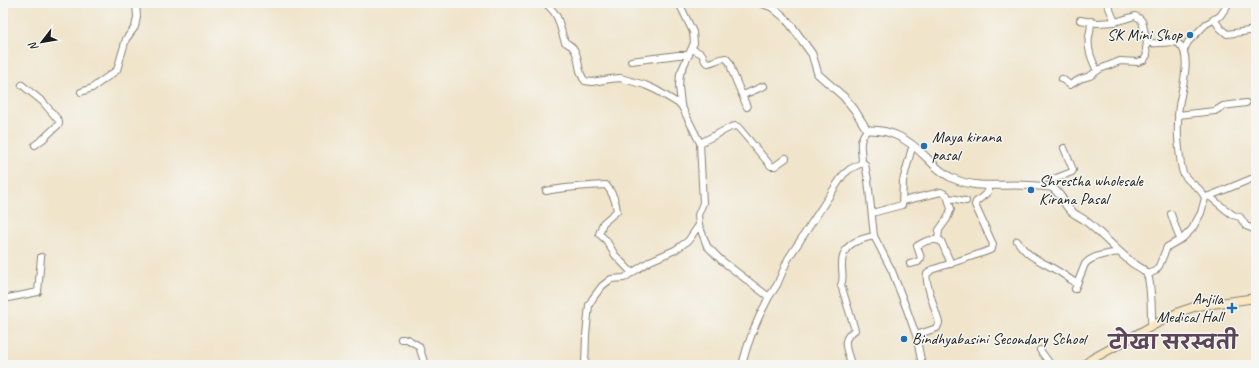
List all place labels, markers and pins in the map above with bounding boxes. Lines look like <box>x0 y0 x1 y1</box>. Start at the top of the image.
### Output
place label: SK Mini Shop <box>1107 25 1183 45</box>
marker: SK Mini Shop <box>1185 30 1195 40</box>
place label: Maya kirana pasal <box>932 127 1003 165</box>
marker: Maya kirana pasal <box>919 141 929 151</box>
place label: Shrestha wholesale Kirana Pasal <box>1039 171 1145 209</box>
marker: Shrestha wholesale Kirana Pasal <box>1026 185 1036 195</box>
place label: Anjila Medical Hall <box>1157 289 1226 327</box>
marker: Anjila Medical Hall <box>1226 302 1238 314</box>
place label: Bindhyabasini Secondary School <box>912 329 1089 349</box>
marker: Bindhyabasini Secondary School <box>899 334 909 344</box>

